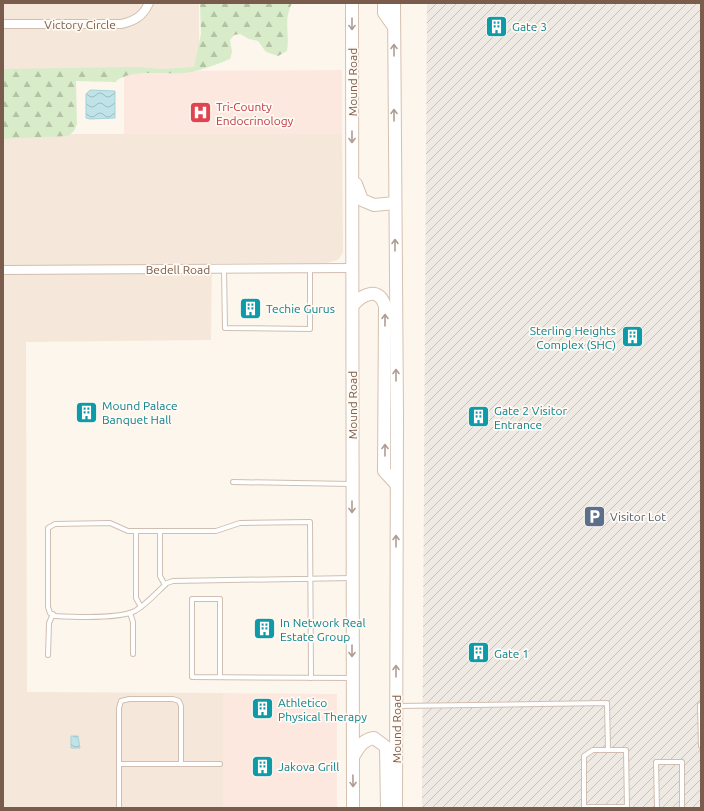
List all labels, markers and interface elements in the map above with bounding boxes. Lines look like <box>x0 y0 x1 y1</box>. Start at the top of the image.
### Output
building icon: Gate 3 <box>484 13 510 39</box>
one-way arrow <box>348 17 356 30</box>
street label: Victory Circle <box>44 18 116 31</box>
place label: Gate 3 <box>512 20 547 33</box>
one-way arrow <box>390 44 398 57</box>
street label: Mound Road <box>346 48 359 116</box>
hospital icon: Tri-County Endocrinology <box>188 100 214 126</box>
place label: Tri-County Endocrinology <box>216 100 294 127</box>
one-way arrow <box>390 109 398 122</box>
one-way arrow <box>348 130 356 143</box>
one-way arrow <box>391 239 399 252</box>
street label: Bedell Road <box>146 263 210 276</box>
building icon: Techie Gurus <box>237 295 263 321</box>
place label: Techie Gurus <box>266 302 335 315</box>
one-way arrow <box>381 314 389 327</box>
place label: Sterling Heights Complex (SHC) <box>530 324 616 352</box>
building icon: Sterling Heights Complex (SHC) <box>619 324 645 350</box>
one-way arrow <box>392 369 400 382</box>
street label: Mound Road <box>346 371 359 439</box>
building icon: Mound Palace Banquet Hall <box>74 399 100 425</box>
place label: Mound Palace Banquet Hall <box>102 399 178 426</box>
building icon: Gate 2 Visitor Entrance <box>466 404 492 430</box>
place label: Gate 2 Visitor Entrance <box>494 404 567 431</box>
one-way arrow <box>381 444 388 457</box>
one-way arrow <box>348 500 356 513</box>
parking icon: Visitor Lot <box>581 503 607 529</box>
place label: Visitor Lot <box>610 510 666 523</box>
one-way arrow <box>392 535 400 548</box>
building icon: In Network Real Estate Group <box>251 616 277 642</box>
place label: In Network Real Estate Group <box>280 616 366 643</box>
building icon: Gate 1 <box>465 640 491 666</box>
one-way arrow <box>348 644 356 657</box>
place label: Gate 1 <box>494 647 529 660</box>
one-way arrow <box>392 665 400 678</box>
street label: Mound Road <box>390 695 403 763</box>
building icon: Athletico Physical Therapy <box>249 696 275 722</box>
place label: Athletico Physical Therapy <box>278 696 367 723</box>
building icon: Jakova Grill <box>249 753 275 779</box>
place label: Jakova Grill <box>278 760 339 773</box>
one-way arrow <box>349 774 357 787</box>

